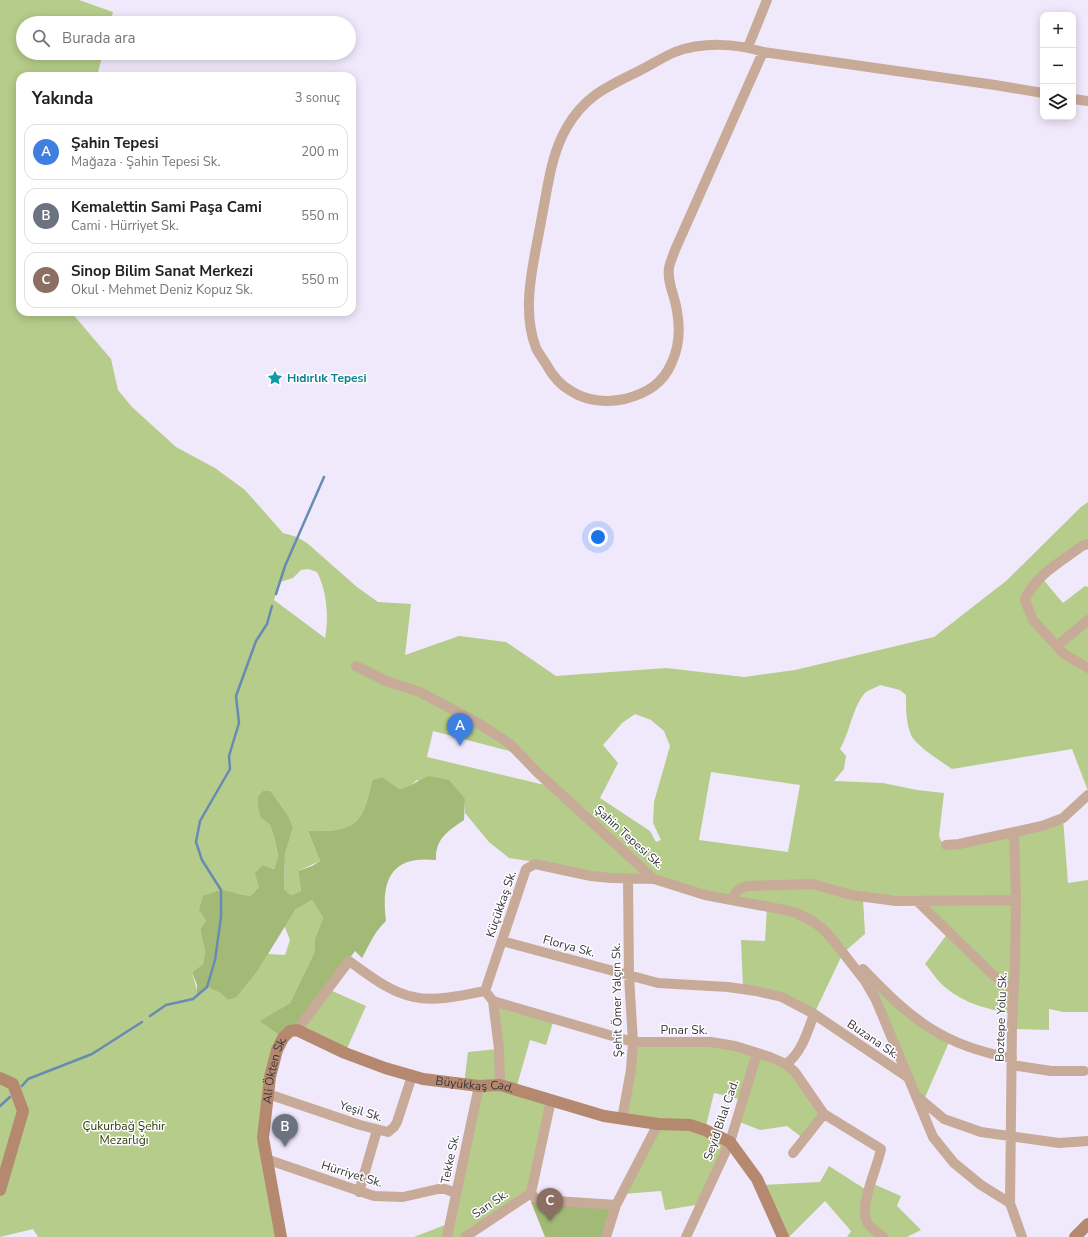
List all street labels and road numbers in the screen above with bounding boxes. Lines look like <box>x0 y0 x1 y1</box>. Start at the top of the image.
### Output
street label: Şahin Tepesi Sk. <box>591 802 667 872</box>
street label: Küçükkaş Sk. <box>482 868 520 940</box>
street label: Florya Sk. <box>541 931 597 961</box>
street label: Şehit Ömer Yalçın Sk. <box>608 943 626 1057</box>
street label: Boztepe Yolu Sk. <box>991 972 1011 1062</box>
street label: Buzana Sk. <box>844 1016 902 1062</box>
street label: Pınar Sk. <box>660 1022 708 1038</box>
street label: Ali Ökten Sk. <box>259 1031 290 1105</box>
street label: Büyükkaş Cad. <box>435 1073 516 1097</box>
street label: Seyid Bilal Cad. <box>700 1078 742 1162</box>
street label: Yeşil Sk. <box>337 1097 384 1125</box>
street label: Tekke Sk. <box>437 1133 463 1185</box>
street label: Hürriyet Sk. <box>319 1157 385 1191</box>
street label: Sarı Sk. <box>469 1186 511 1222</box>

